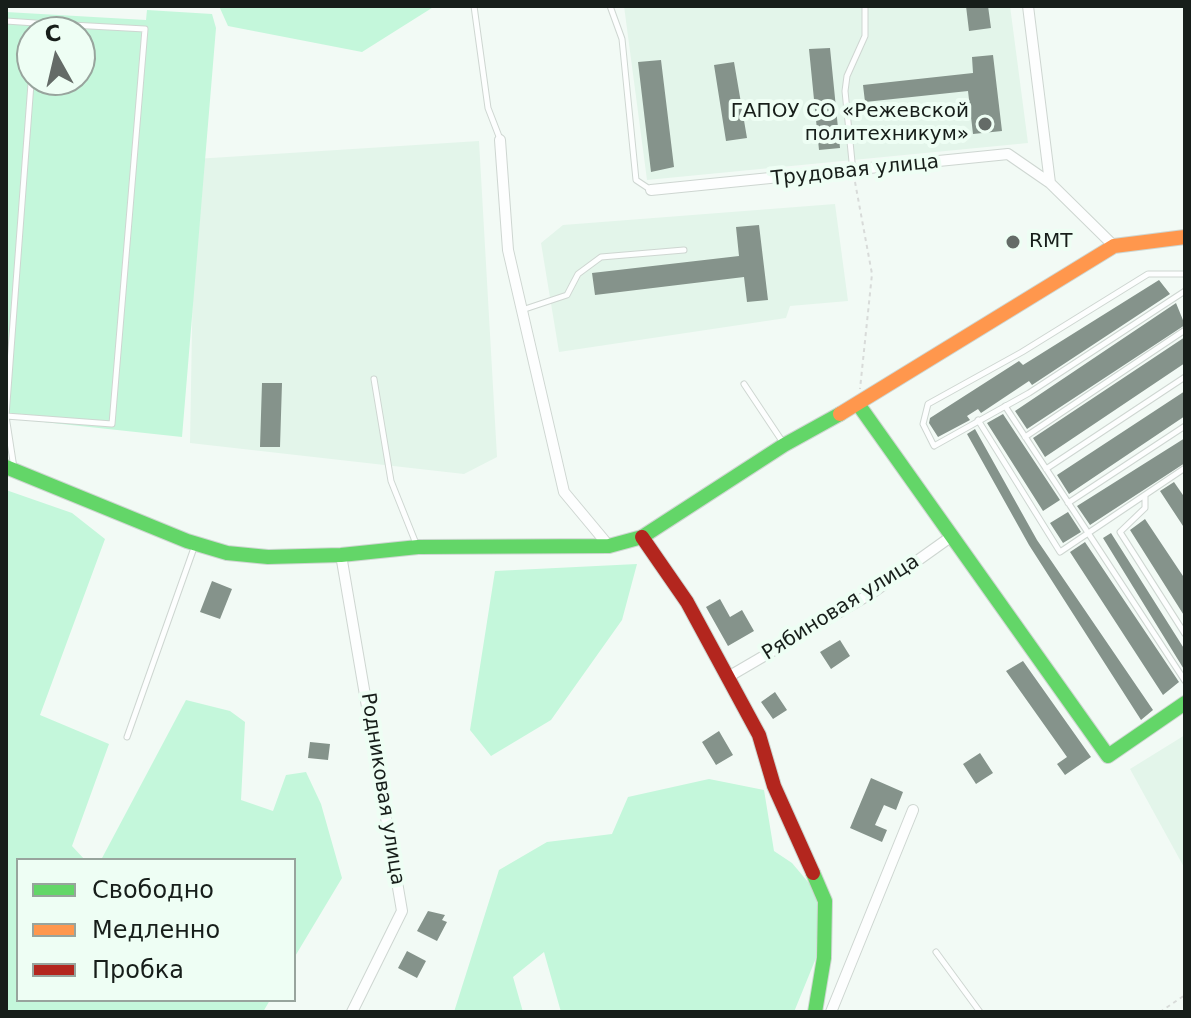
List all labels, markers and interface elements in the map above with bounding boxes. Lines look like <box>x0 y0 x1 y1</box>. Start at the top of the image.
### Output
north arrow <box>16 16 96 96</box>
text: С <box>43 20 63 47</box>
place label: ГАПОУ СО «Режевской политехникум» <box>731 100 969 147</box>
marker: ГАПОУ СО «Режевской политехникум» <box>976 115 994 133</box>
street label: Трудовая улица <box>770 150 940 192</box>
place label: RMT <box>1029 230 1072 254</box>
marker: RMT <box>1004 233 1022 251</box>
street label: Рябиновая улица <box>758 550 924 666</box>
street label: Родниковая улица <box>355 691 409 887</box>
legend <box>16 858 296 1002</box>
text: Свободно <box>92 876 214 904</box>
text: Медленно <box>92 916 220 944</box>
text: Пробка <box>92 956 184 984</box>

